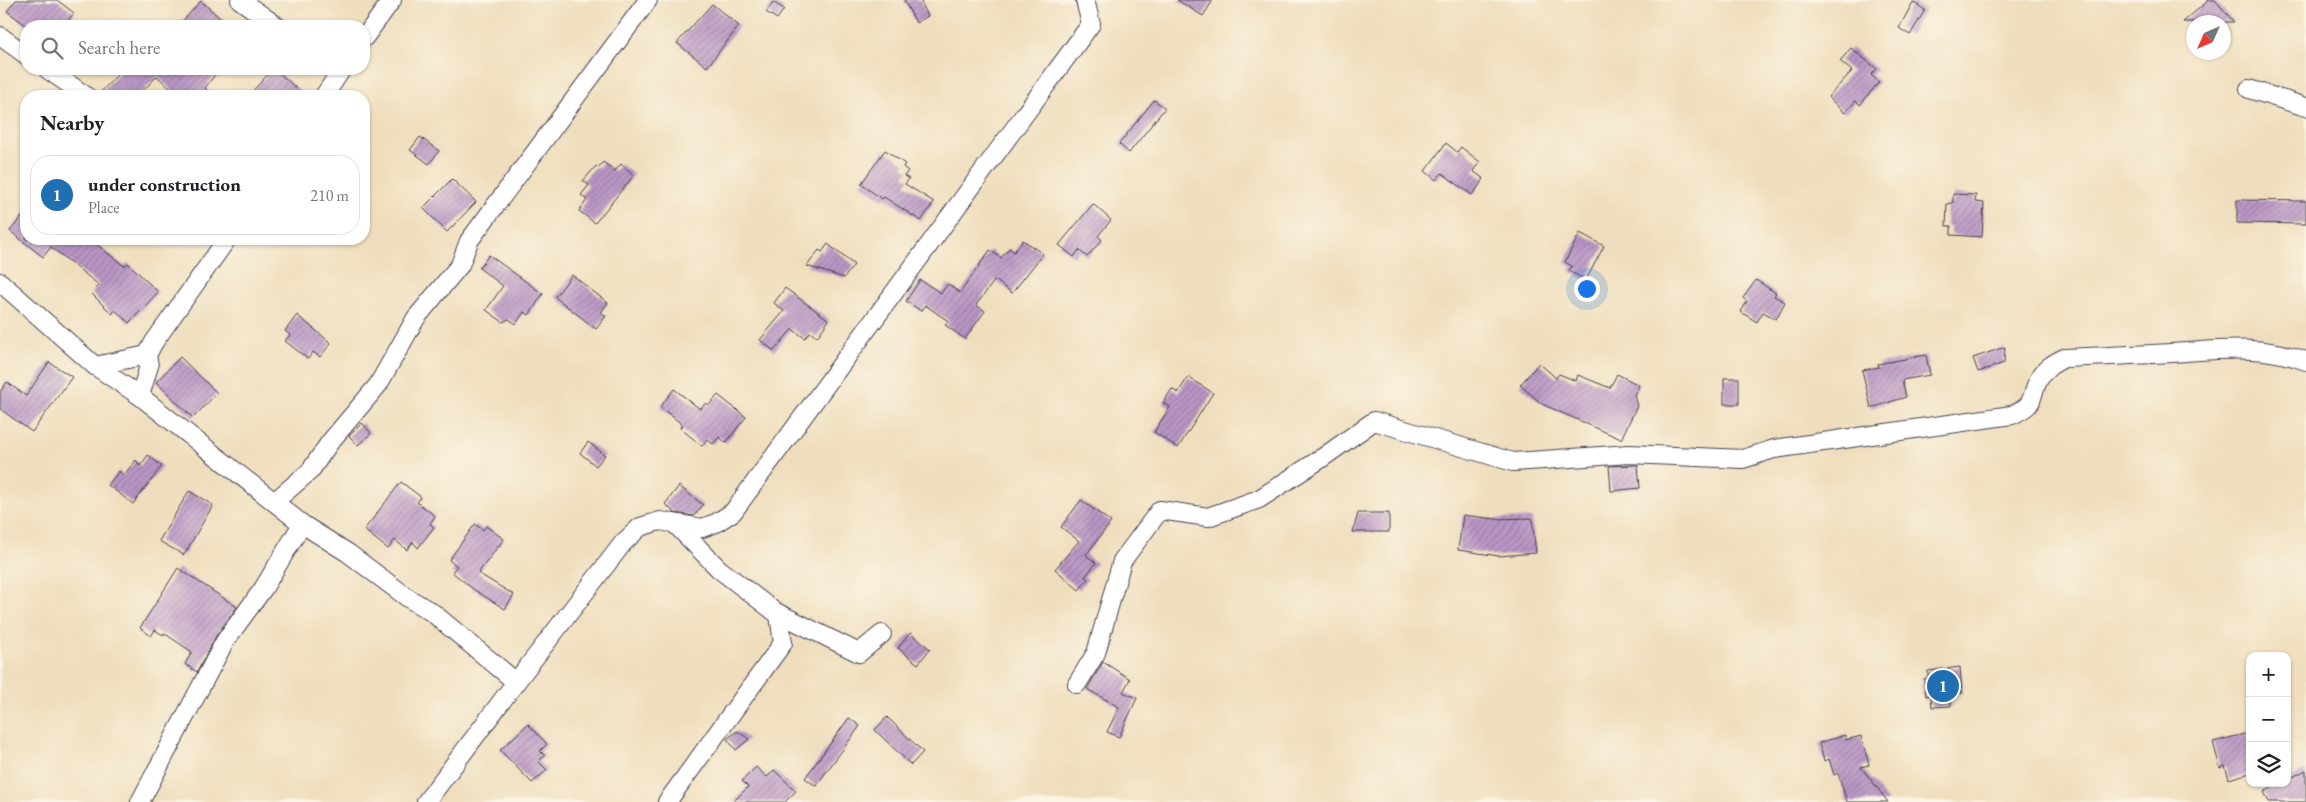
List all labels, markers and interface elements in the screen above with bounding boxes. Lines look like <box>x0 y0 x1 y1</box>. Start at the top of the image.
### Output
north arrow <box>2186 15 2231 60</box>
search box <box>20 20 370 75</box>
icon: search <box>38 34 66 62</box>
text: Search here <box>78 35 160 60</box>
text: Nearby <box>40 109 104 136</box>
text: under construction <box>88 172 241 197</box>
text: 1 <box>53 185 61 206</box>
text: 210 m <box>310 185 349 206</box>
text: Place <box>88 197 120 218</box>
your location <box>1574 276 1600 302</box>
map controls <box>2246 652 2291 787</box>
button: + <box>2246 652 2291 697</box>
pin: 1 <box>1927 667 1959 705</box>
button: − <box>2246 697 2291 742</box>
button: layers <box>2246 742 2291 787</box>

